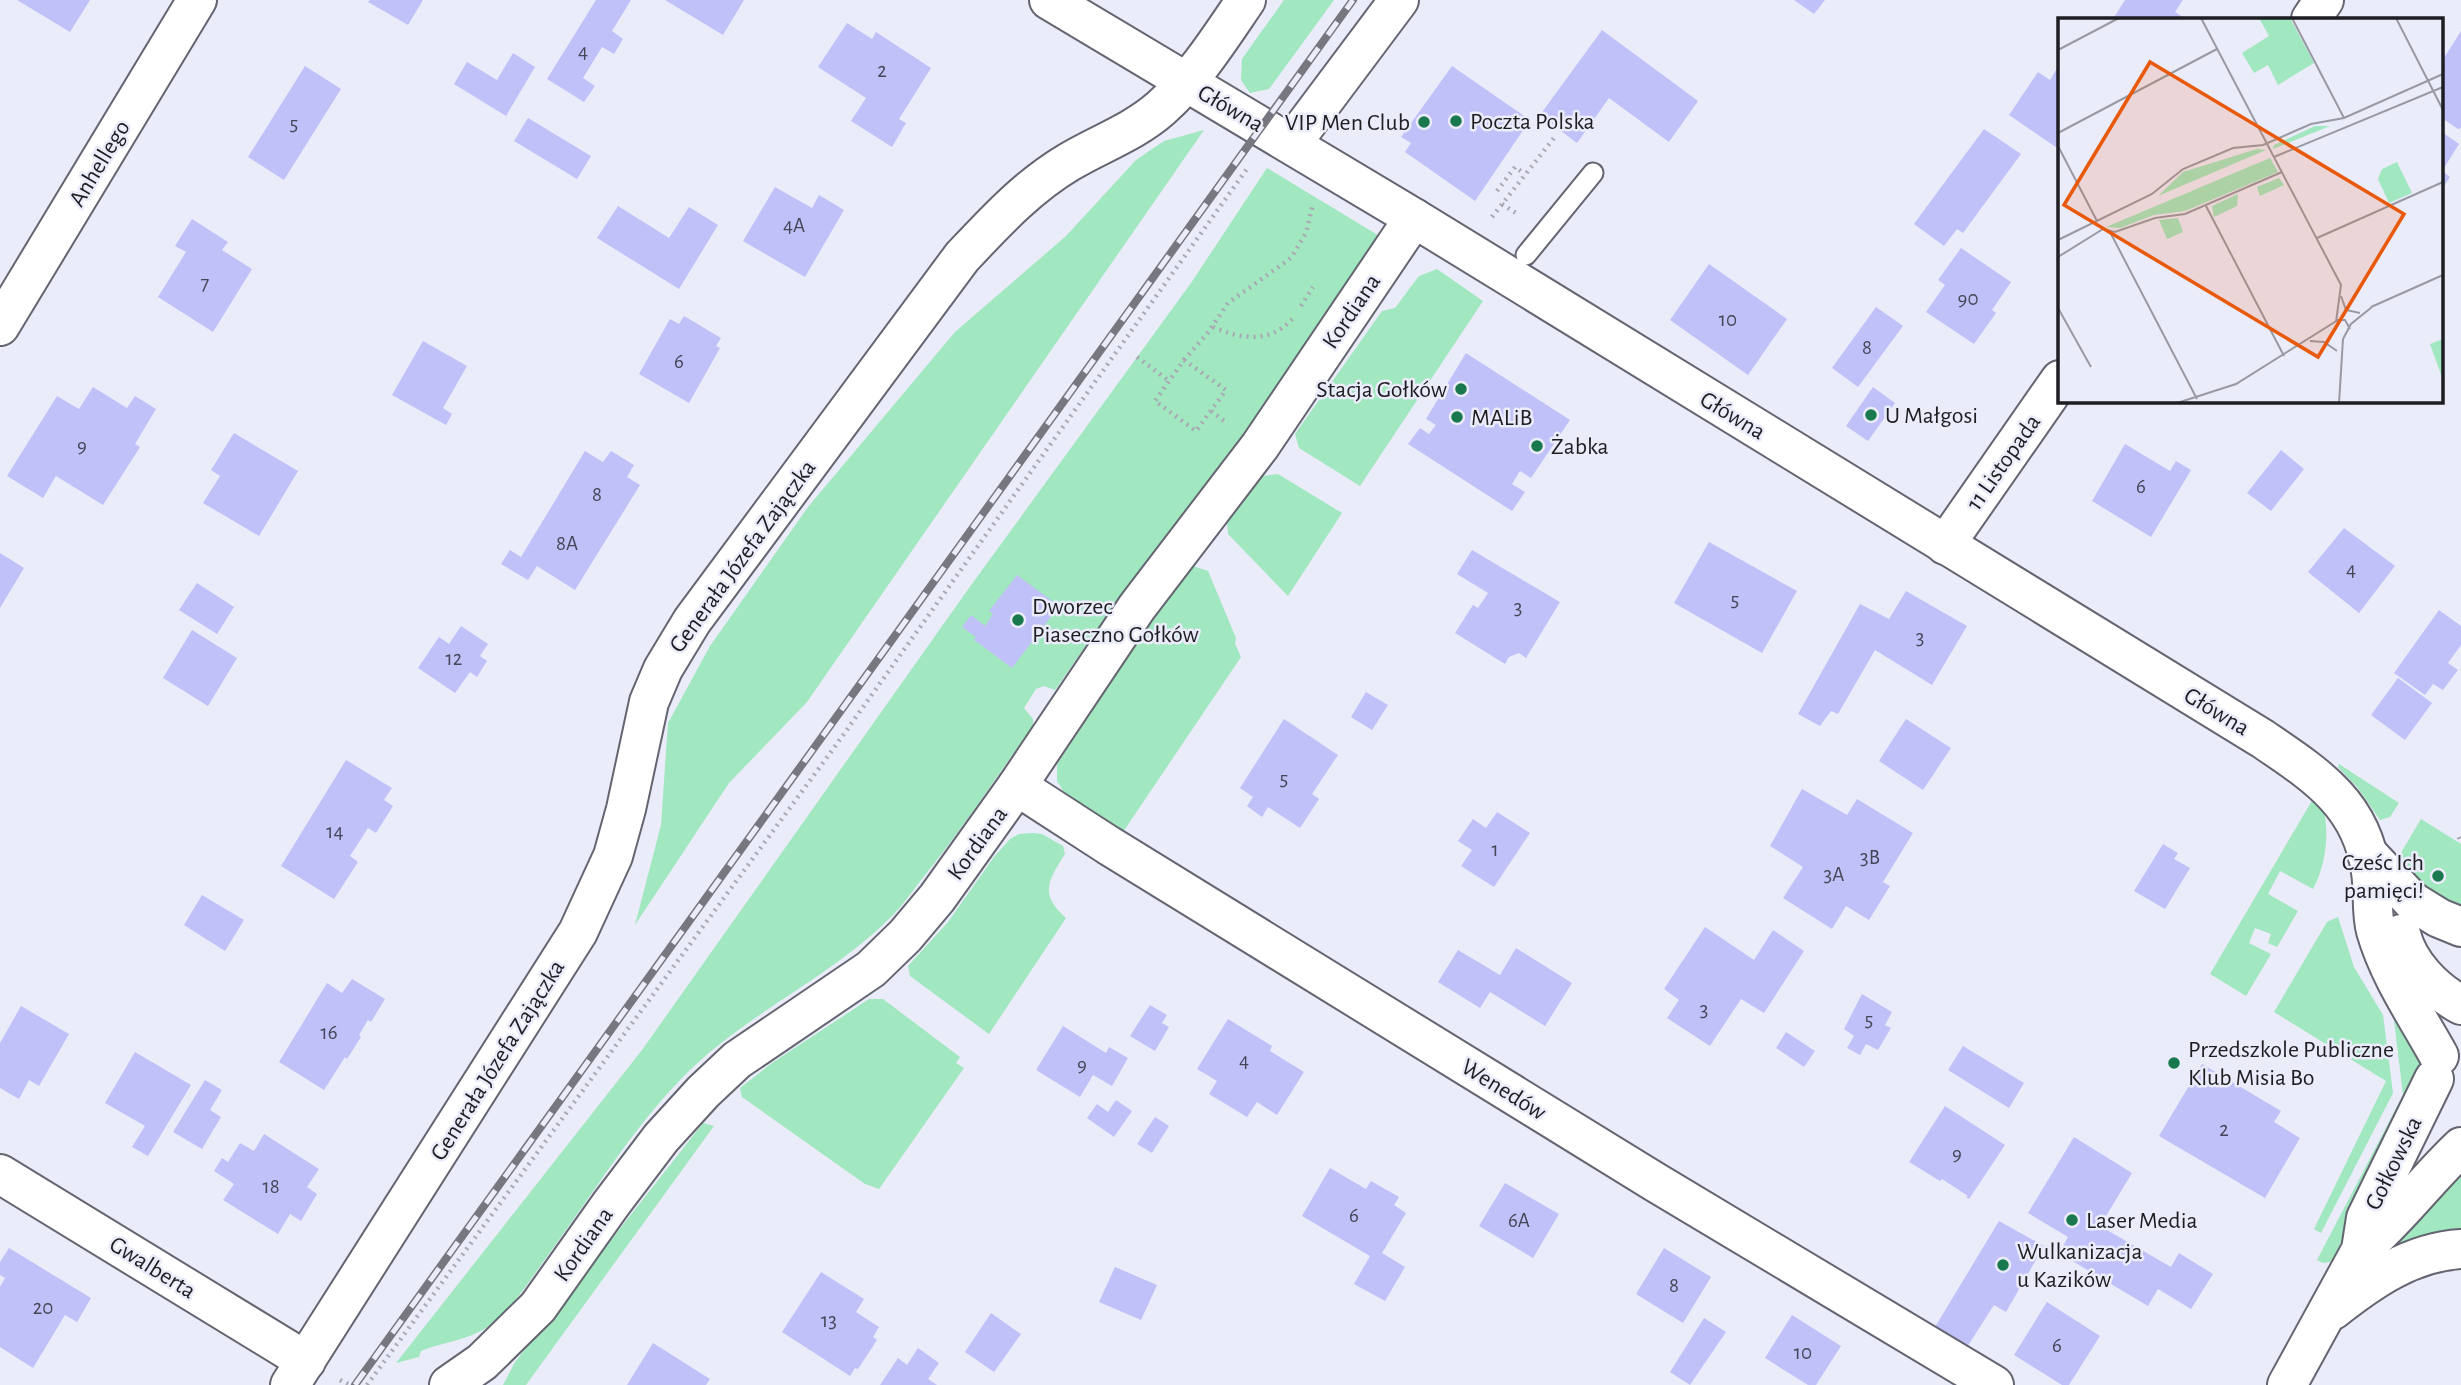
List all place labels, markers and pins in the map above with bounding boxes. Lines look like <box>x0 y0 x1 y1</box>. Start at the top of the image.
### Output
place label: Poczta Polska <box>1470 110 1595 134</box>
place label: VIP Men Club <box>1285 111 1410 135</box>
marker: Poczta Polska <box>1448 113 1464 129</box>
marker: VIP Men Club <box>1416 114 1432 130</box>
place label: Stacja Gołków <box>1316 378 1447 402</box>
marker: Stacja Gołków <box>1453 381 1469 397</box>
place label: U Małgosi <box>1885 404 1978 428</box>
place label: MALiB <box>1471 406 1533 430</box>
marker: U Małgosi <box>1863 407 1879 423</box>
marker: MALiB <box>1449 409 1465 425</box>
place label: Żabka <box>1551 434 1609 459</box>
marker: Żabka <box>1529 438 1545 454</box>
place label: Dworzec Piaseczno Gołków <box>1032 595 1199 647</box>
marker: Dworzec Piaseczno Gołków <box>1010 612 1026 628</box>
place label: Cześc Ich pamięci! <box>2342 851 2424 903</box>
marker: Cześc Ich pamięci! <box>2430 868 2446 884</box>
place label: Przedszkole Publiczne Klub Misia Bo <box>2188 1038 2394 1090</box>
marker: Przedszkole Publiczne Klub Misia Bo <box>2166 1055 2182 1071</box>
place label: Laser Media <box>2086 1209 2198 1233</box>
marker: Laser Media <box>2064 1212 2080 1228</box>
place label: Wulkanizacja u Kazików <box>2017 1240 2143 1292</box>
marker: Wulkanizacja u Kazików <box>1995 1257 2011 1273</box>

